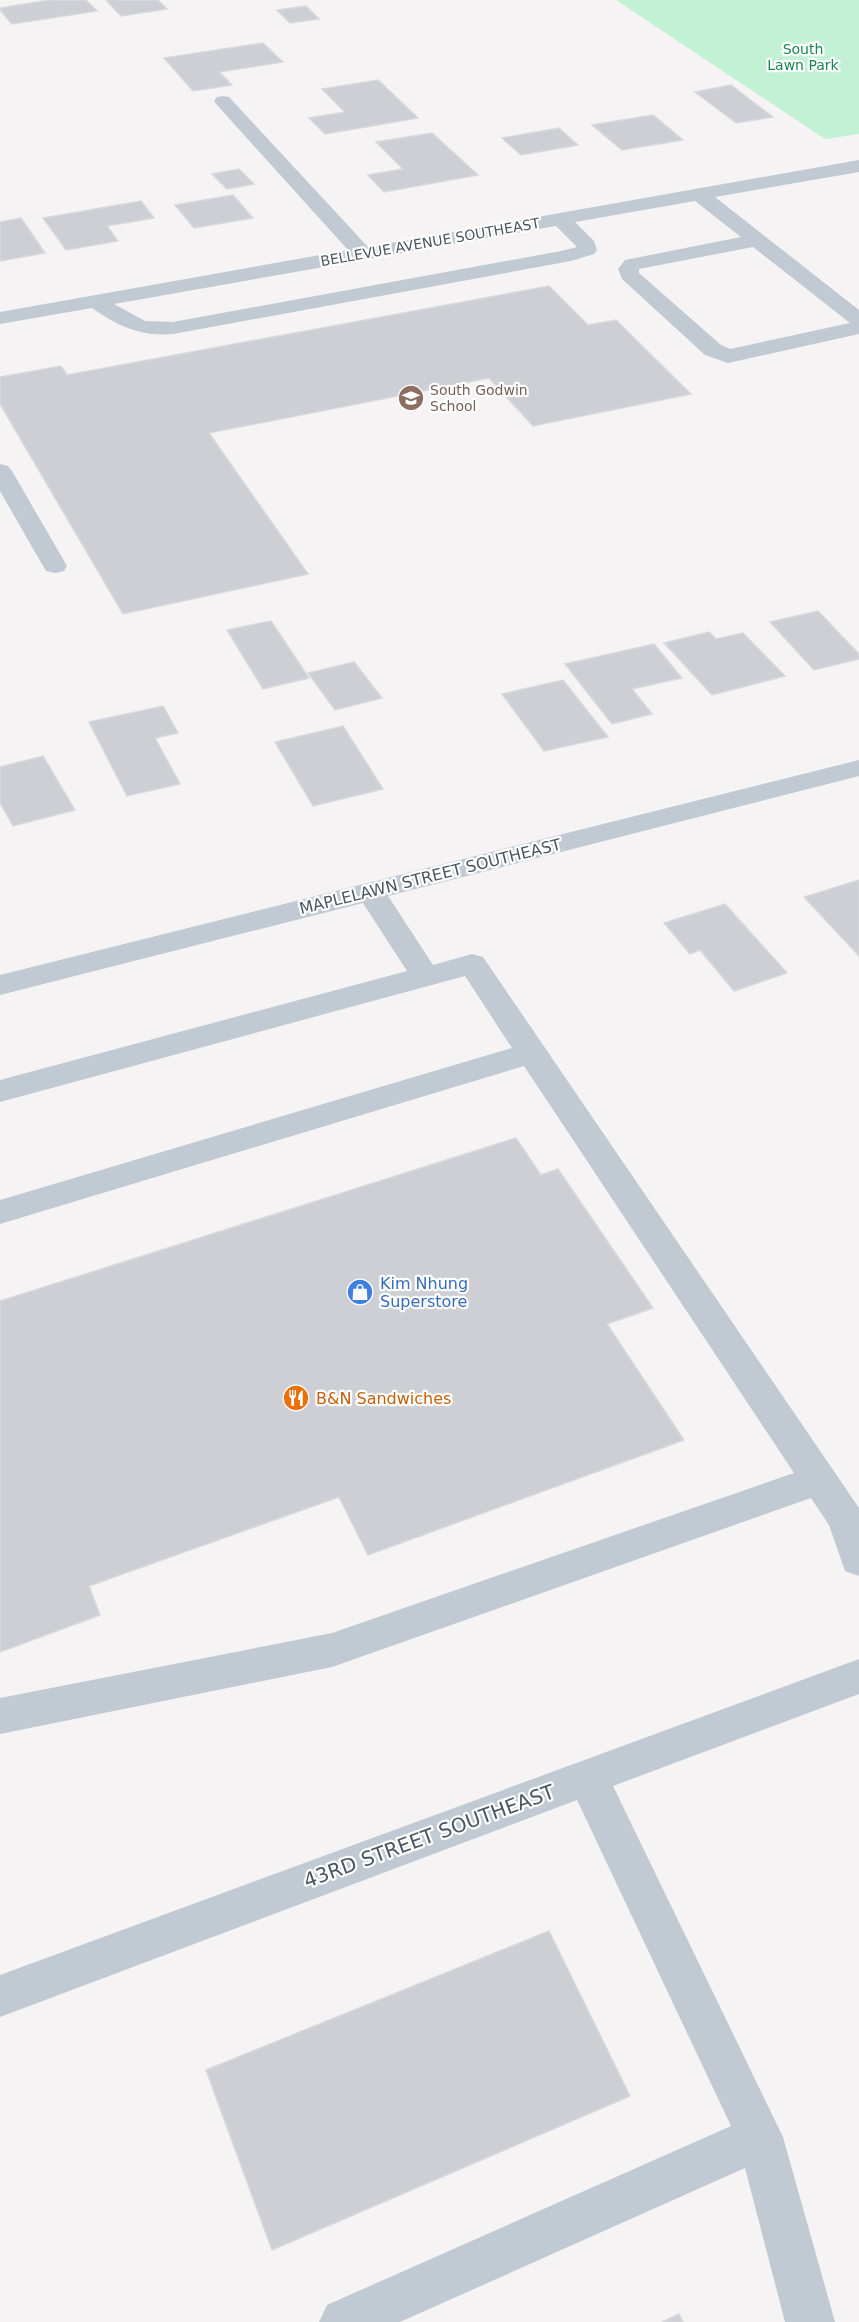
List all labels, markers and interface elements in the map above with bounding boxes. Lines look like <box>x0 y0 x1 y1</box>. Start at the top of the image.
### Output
park label: South Lawn Park <box>767 41 840 73</box>
street label: BELLEVUE AVENUE SOUTHEAST <box>319 215 541 269</box>
place label: South Godwin School <box>430 382 528 414</box>
school or university icon: South Godwin School <box>396 383 426 413</box>
street label: MAPLELAWN STREET SOUTHEAST <box>297 835 563 918</box>
place label: Kim Nhung Superstore <box>380 1274 468 1311</box>
shop icon: Kim Nhung Superstore <box>345 1277 375 1307</box>
restaurant icon: B&N Sandwiches <box>281 1383 311 1413</box>
place label: B&N Sandwiches <box>316 1389 451 1408</box>
street label: 43RD STREET SOUTHEAST <box>300 1779 558 1893</box>

